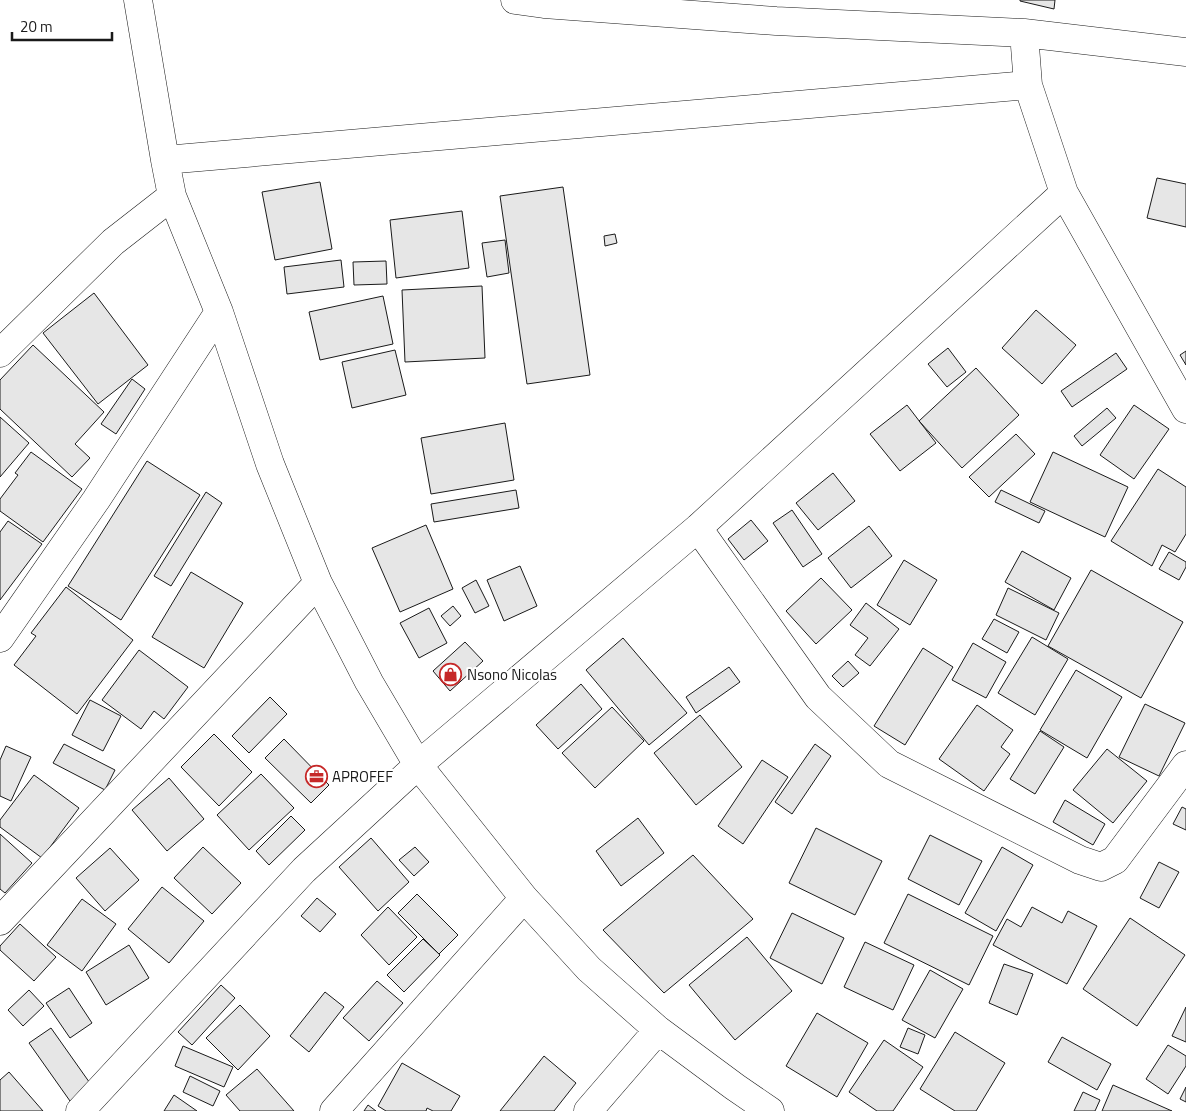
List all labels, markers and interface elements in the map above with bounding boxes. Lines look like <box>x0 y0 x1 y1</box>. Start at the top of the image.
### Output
scale bar <box>12 10 112 42</box>
text: 20 m <box>20 15 53 38</box>
shop icon: Nsono Nicolas <box>439 663 463 687</box>
place label: Nsono Nicolas <box>467 663 557 686</box>
office icon: APROFEF <box>304 765 328 789</box>
place label: APROFEF <box>332 765 393 788</box>

